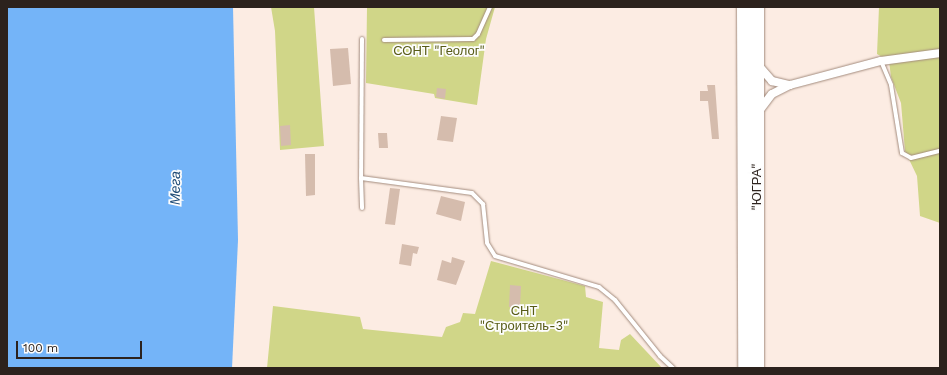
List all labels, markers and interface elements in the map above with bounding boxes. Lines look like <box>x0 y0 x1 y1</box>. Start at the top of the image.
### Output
park label: СОНТ "Геолог" <box>393 43 485 59</box>
street label: "ЮГРА" <box>749 163 765 211</box>
water label: Мега <box>166 171 184 205</box>
park label: СНТ "Строитель-3" <box>480 304 568 335</box>
scale bar <box>18 333 144 359</box>
text: 100 m <box>23 341 58 355</box>

